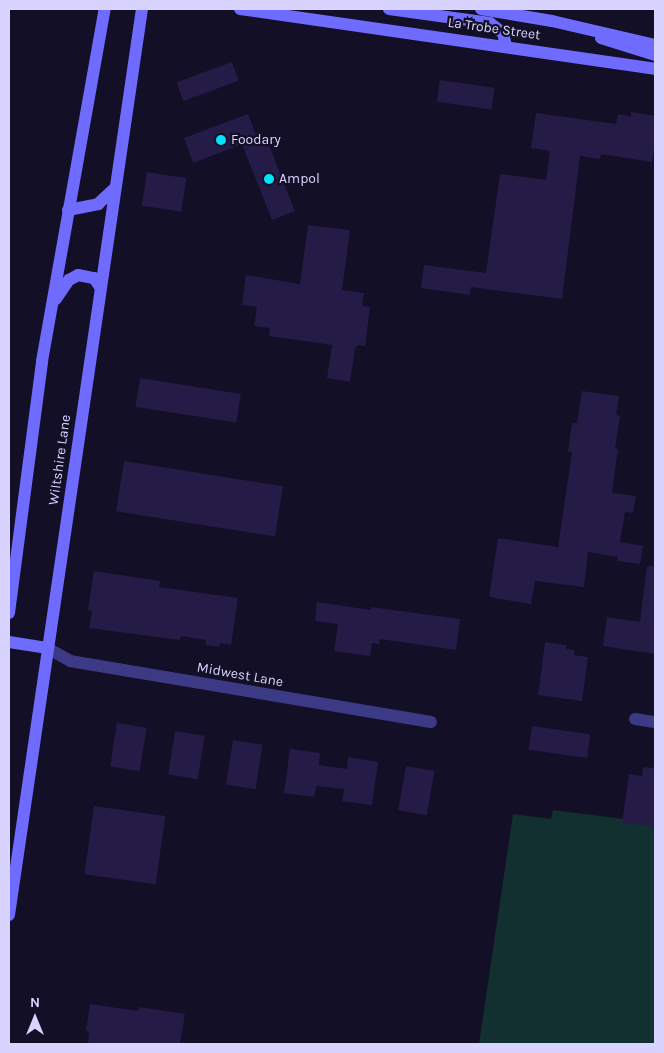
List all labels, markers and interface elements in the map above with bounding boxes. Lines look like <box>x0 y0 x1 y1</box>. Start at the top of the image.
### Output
street label: La Trobe Street <box>447 14 541 44</box>
place label: Foodary <box>231 132 281 148</box>
marker: Foodary <box>215 134 227 146</box>
place label: Ampol <box>279 171 320 187</box>
marker: Ampol <box>263 173 275 185</box>
street label: Wiltshire Lane <box>45 414 75 506</box>
street label: Midwest Lane <box>195 659 285 691</box>
north arrow <box>10 993 60 1043</box>
text: N <box>30 994 40 1011</box>

